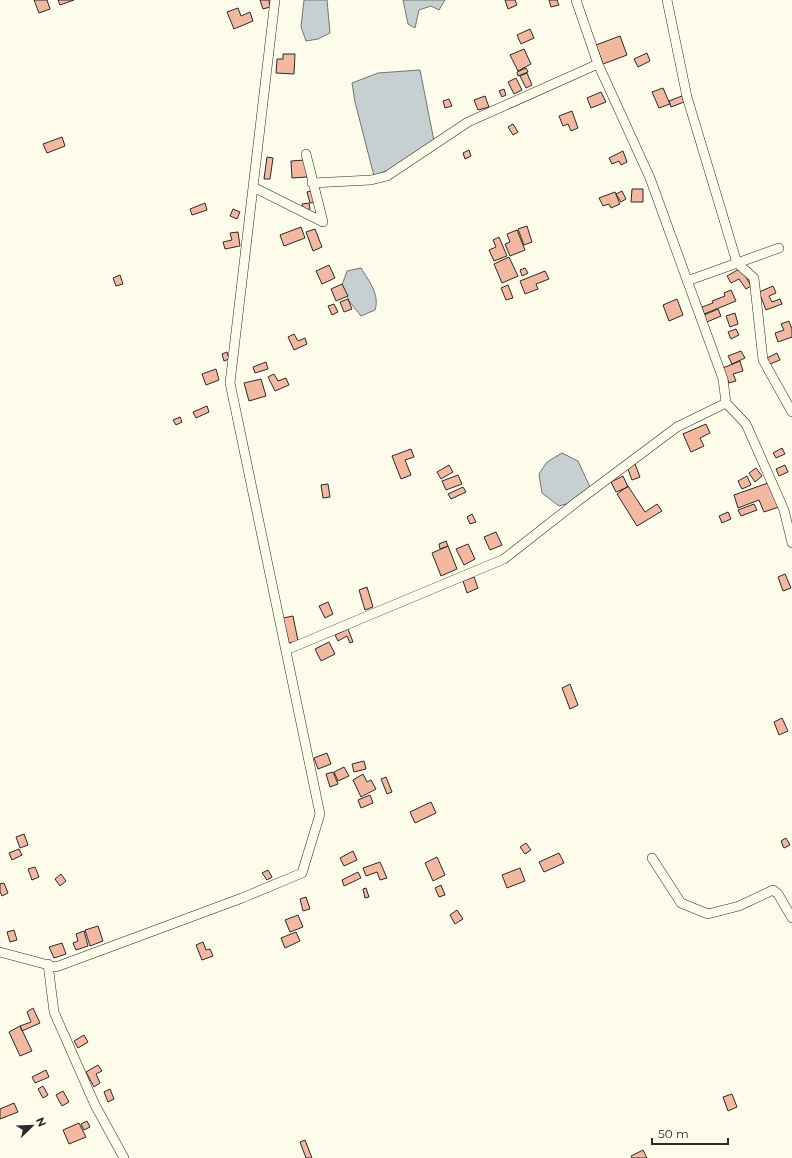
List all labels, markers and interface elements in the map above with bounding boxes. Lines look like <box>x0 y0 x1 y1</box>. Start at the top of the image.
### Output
north arrow <box>12 1106 52 1146</box>
text: N <box>33 1115 49 1129</box>
scale bar <box>652 1120 728 1146</box>
text: 50 m <box>658 1126 689 1141</box>

